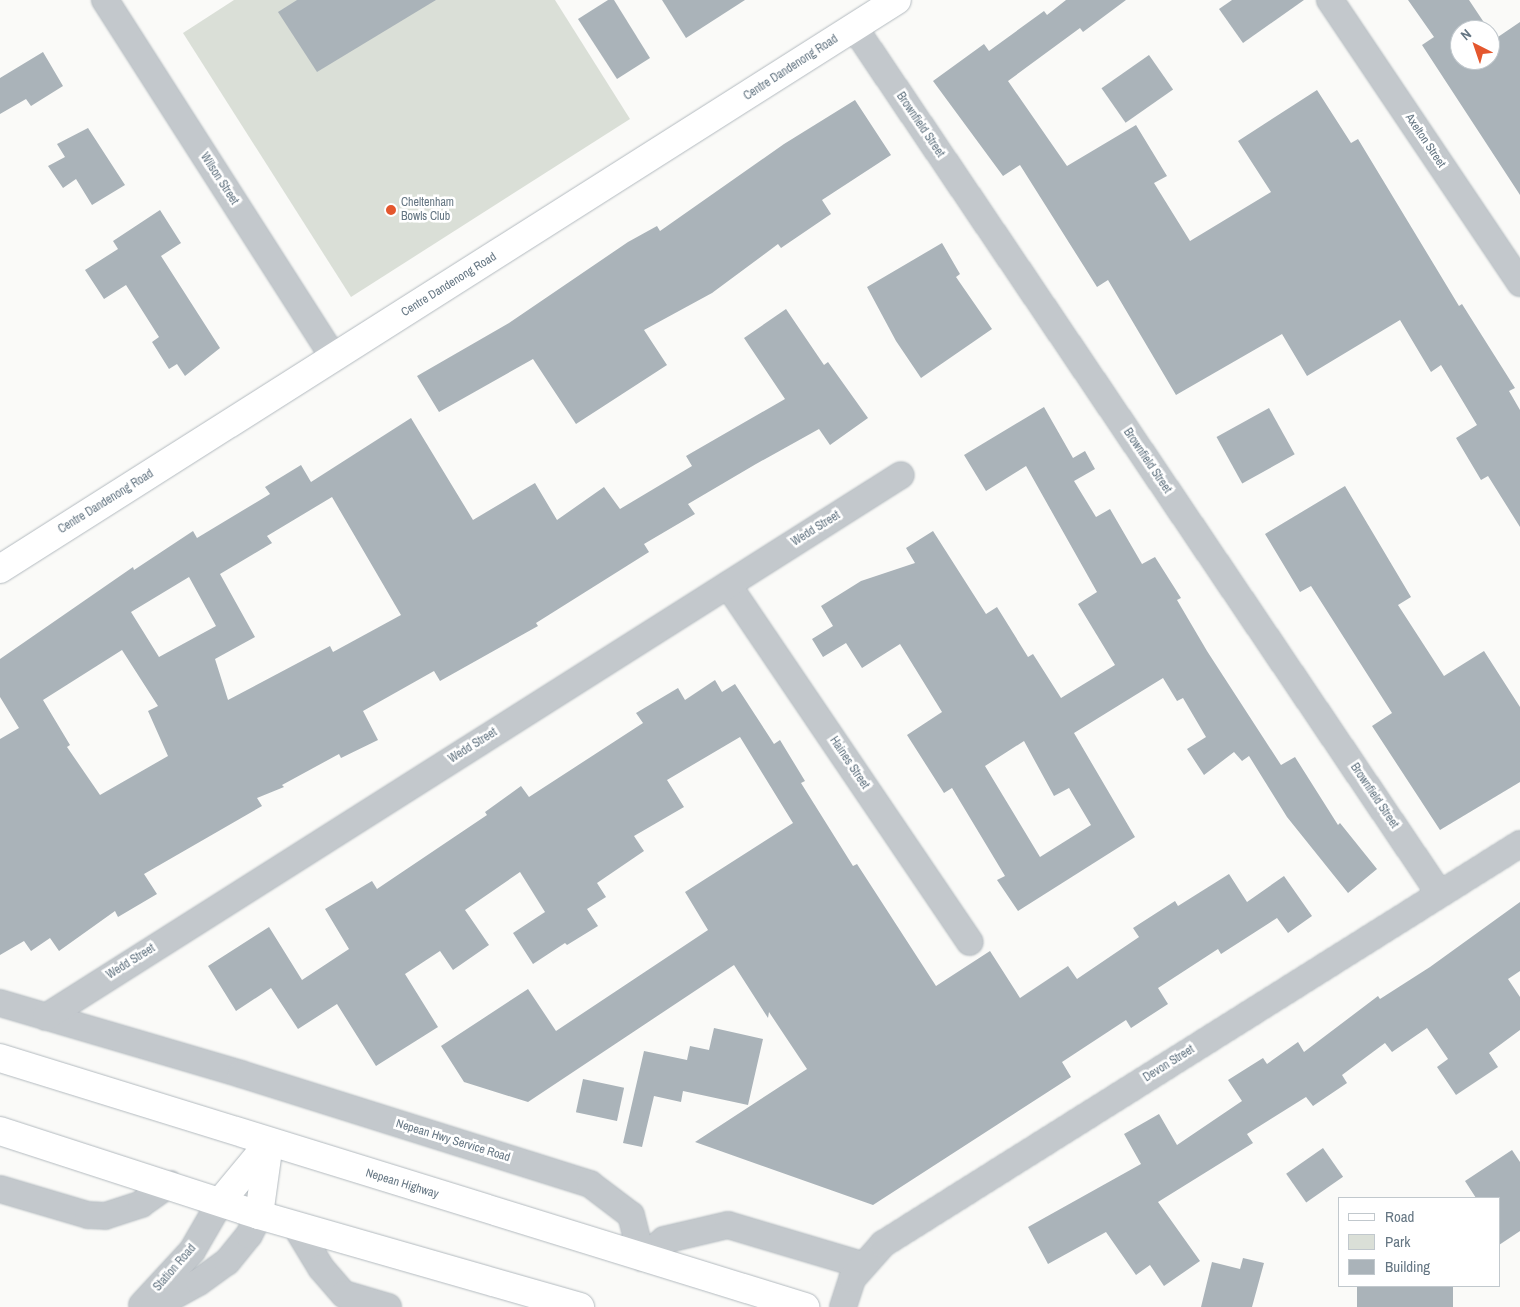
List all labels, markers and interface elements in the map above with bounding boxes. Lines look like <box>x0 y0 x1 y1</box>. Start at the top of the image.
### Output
north arrow <box>1450 20 1500 70</box>
text: N <box>1457 25 1475 44</box>
street label: Centre Dandenong Road <box>741 32 841 104</box>
street label: Brownfield Street <box>893 90 947 160</box>
street label: Axelton Street <box>1402 111 1448 171</box>
street label: Wilson Street <box>197 150 241 208</box>
place label: Cheltenham Bowls Club <box>401 196 454 224</box>
marker: Cheltenham Bowls Club <box>385 204 397 216</box>
street label: Centre Dandenong Road <box>399 250 499 320</box>
street label: Brownfield Street <box>1120 426 1174 496</box>
street label: Centre Dandenong Road <box>56 467 156 537</box>
street label: Wedd Street <box>789 508 843 550</box>
street label: Wedd Street <box>446 725 500 767</box>
street label: Haines Street <box>826 734 872 792</box>
street label: Brownfield Street <box>1347 761 1401 831</box>
street label: Wedd Street <box>104 941 158 983</box>
street label: Devon Street <box>1141 1043 1197 1085</box>
street label: Nepean Hwy Service Road <box>394 1117 512 1165</box>
street label: Nepean Highway <box>364 1166 440 1202</box>
legend <box>1338 1197 1500 1287</box>
text: Road <box>1385 1206 1414 1227</box>
text: Park <box>1385 1231 1410 1252</box>
street label: Station Road <box>151 1242 199 1294</box>
text: Building <box>1385 1256 1430 1277</box>

